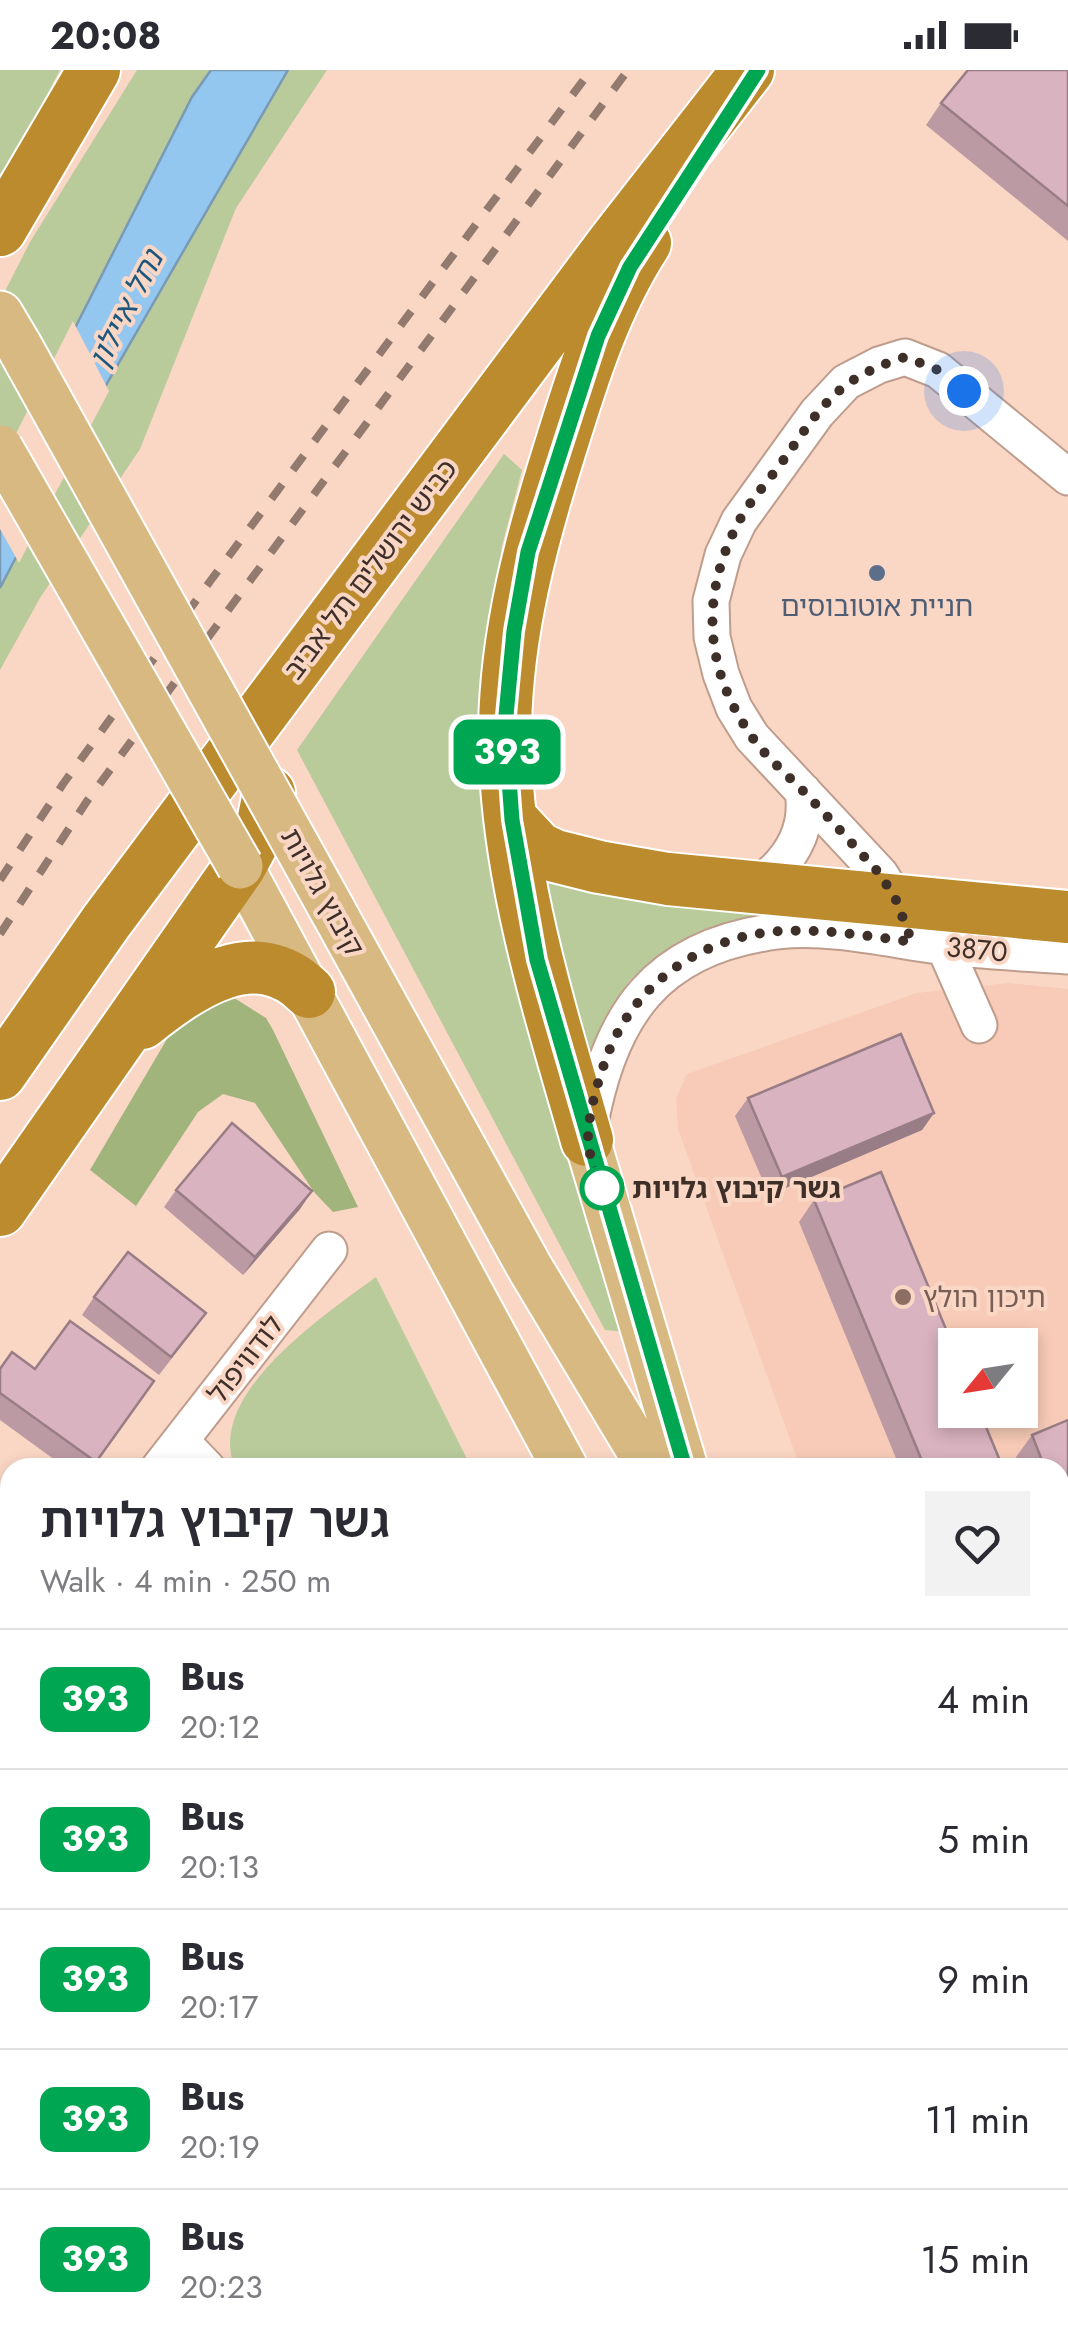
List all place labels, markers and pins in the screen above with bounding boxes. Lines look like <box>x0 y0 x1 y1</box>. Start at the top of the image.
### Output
marker: חניית אוטובוסים <box>866 562 888 584</box>
place label: חניית אוטובוסים <box>781 586 973 627</box>
marker: גשר קיבוץ גלויות <box>581 1167 623 1209</box>
place label: גשר קיבוץ גלויות <box>632 1168 841 1209</box>
place label: תיכון הולץ <box>923 1277 1046 1318</box>
marker: תיכון הולץ <box>892 1286 914 1308</box>

